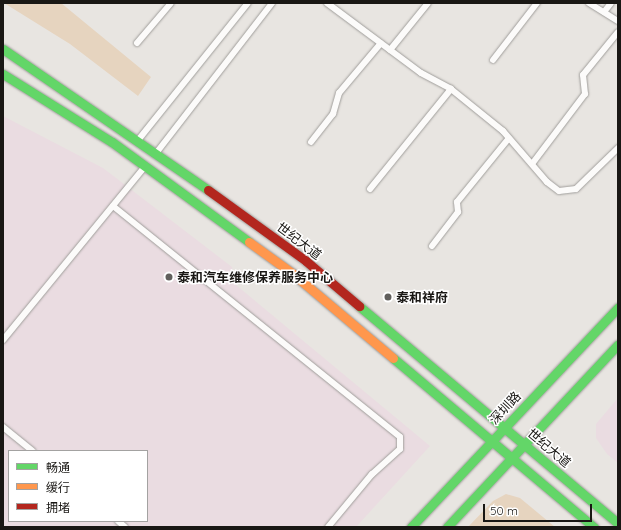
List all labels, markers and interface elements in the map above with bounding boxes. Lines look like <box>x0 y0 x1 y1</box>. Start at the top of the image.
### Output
street label: 世纪大道 <box>274 219 324 263</box>
place label: 泰和汽车维修保养服务中心 <box>177 269 333 285</box>
marker: 泰和汽车维修保养服务中心 <box>164 272 174 282</box>
place label: 泰和祥府 <box>396 289 448 305</box>
marker: 泰和祥府 <box>383 292 393 302</box>
street label: 深圳路 <box>486 388 524 428</box>
street label: 世纪大道 <box>524 425 574 471</box>
legend <box>8 450 148 522</box>
text: 畅通 <box>46 460 70 475</box>
text: 缓行 <box>46 480 70 495</box>
scale bar <box>485 496 594 522</box>
text: 拥堵 <box>46 500 70 515</box>
text: 50 m <box>490 503 518 518</box>

